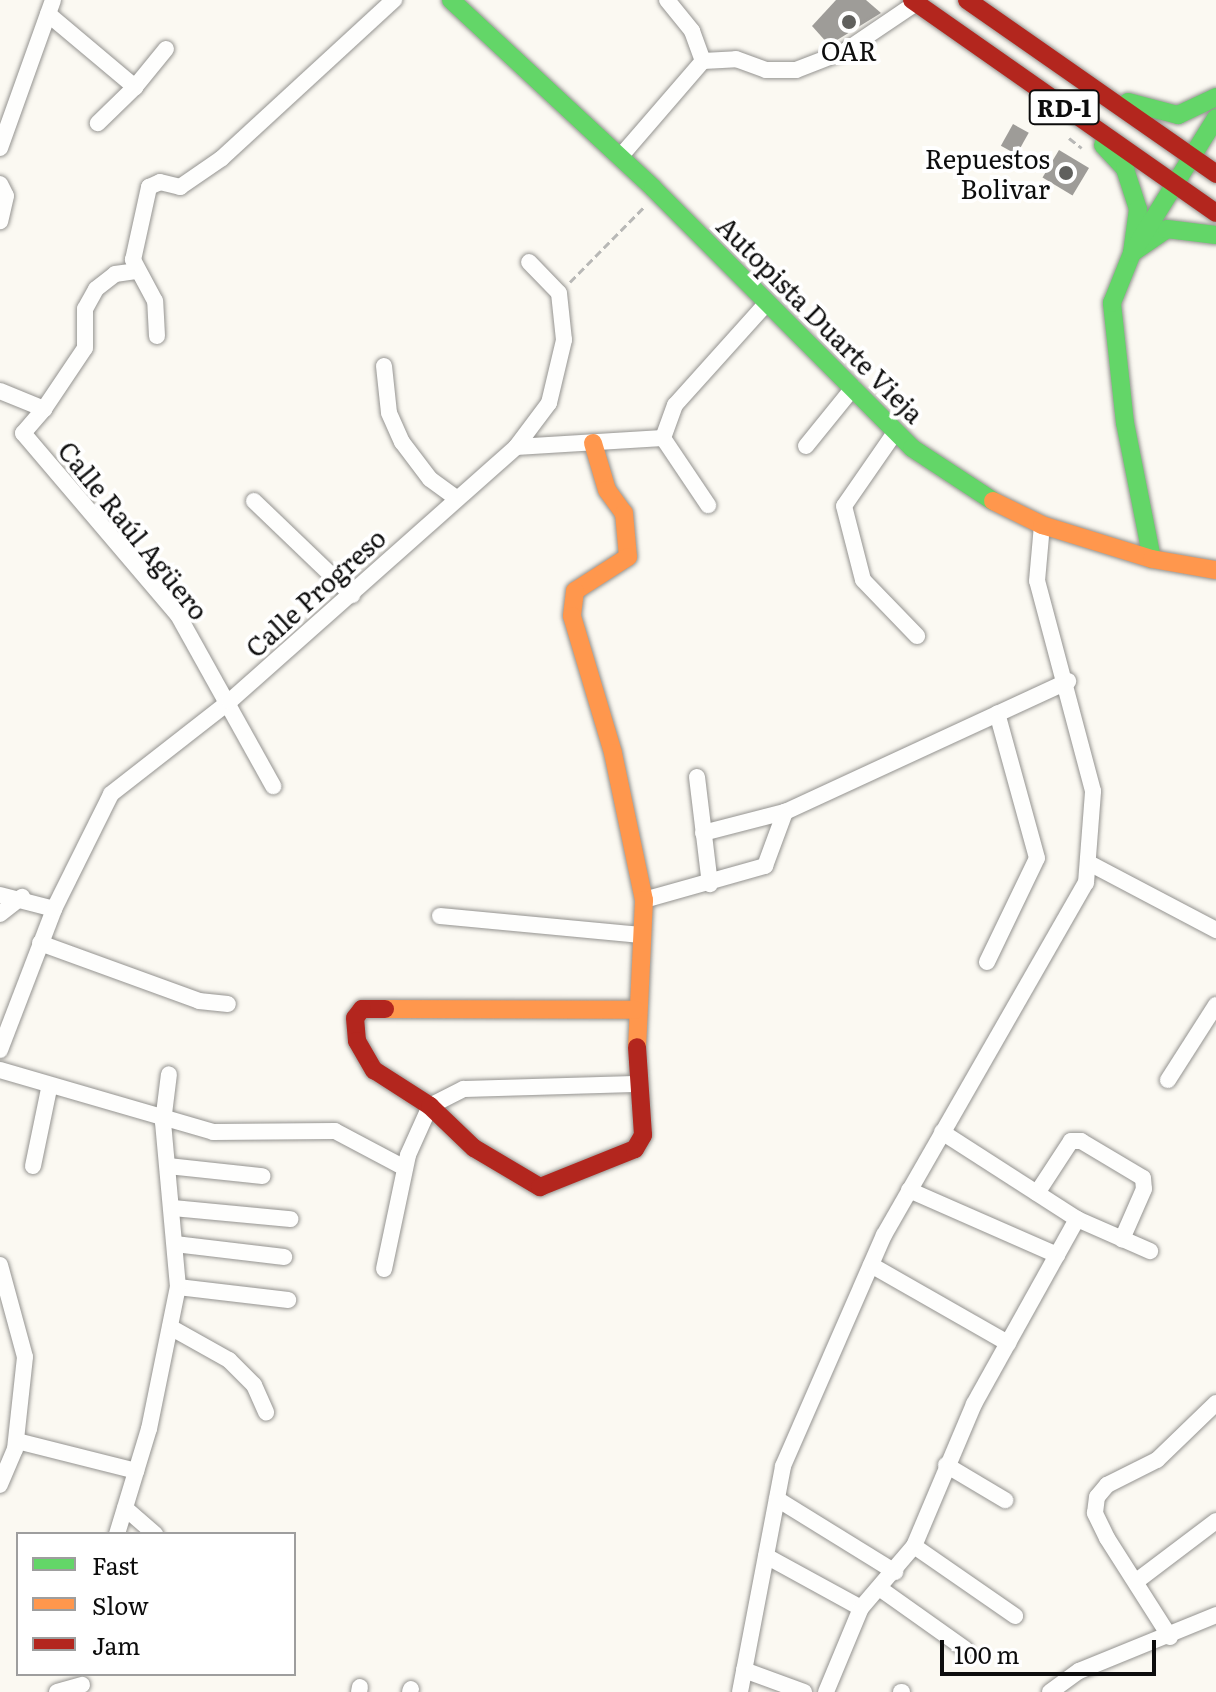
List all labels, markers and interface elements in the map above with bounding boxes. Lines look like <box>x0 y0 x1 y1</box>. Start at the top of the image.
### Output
marker: OAR <box>840 13 858 31</box>
place label: OAR <box>821 34 877 66</box>
road number: RD-1 <box>1028 87 1100 127</box>
place label: Repuestos Bolivar <box>925 142 1050 204</box>
marker: Repuestos Bolivar <box>1057 164 1075 182</box>
street label: Autopista Duarte Vieja <box>711 209 931 429</box>
street label: Calle Raúl Agüero <box>52 434 216 626</box>
street label: Calle Progreso <box>239 521 391 663</box>
legend <box>16 1532 296 1676</box>
text: Fast <box>92 1547 139 1582</box>
text: Slow <box>92 1587 149 1622</box>
scale bar <box>944 1624 1160 1674</box>
text: Jam <box>92 1627 140 1662</box>
text: 100 m <box>954 1636 1020 1671</box>

